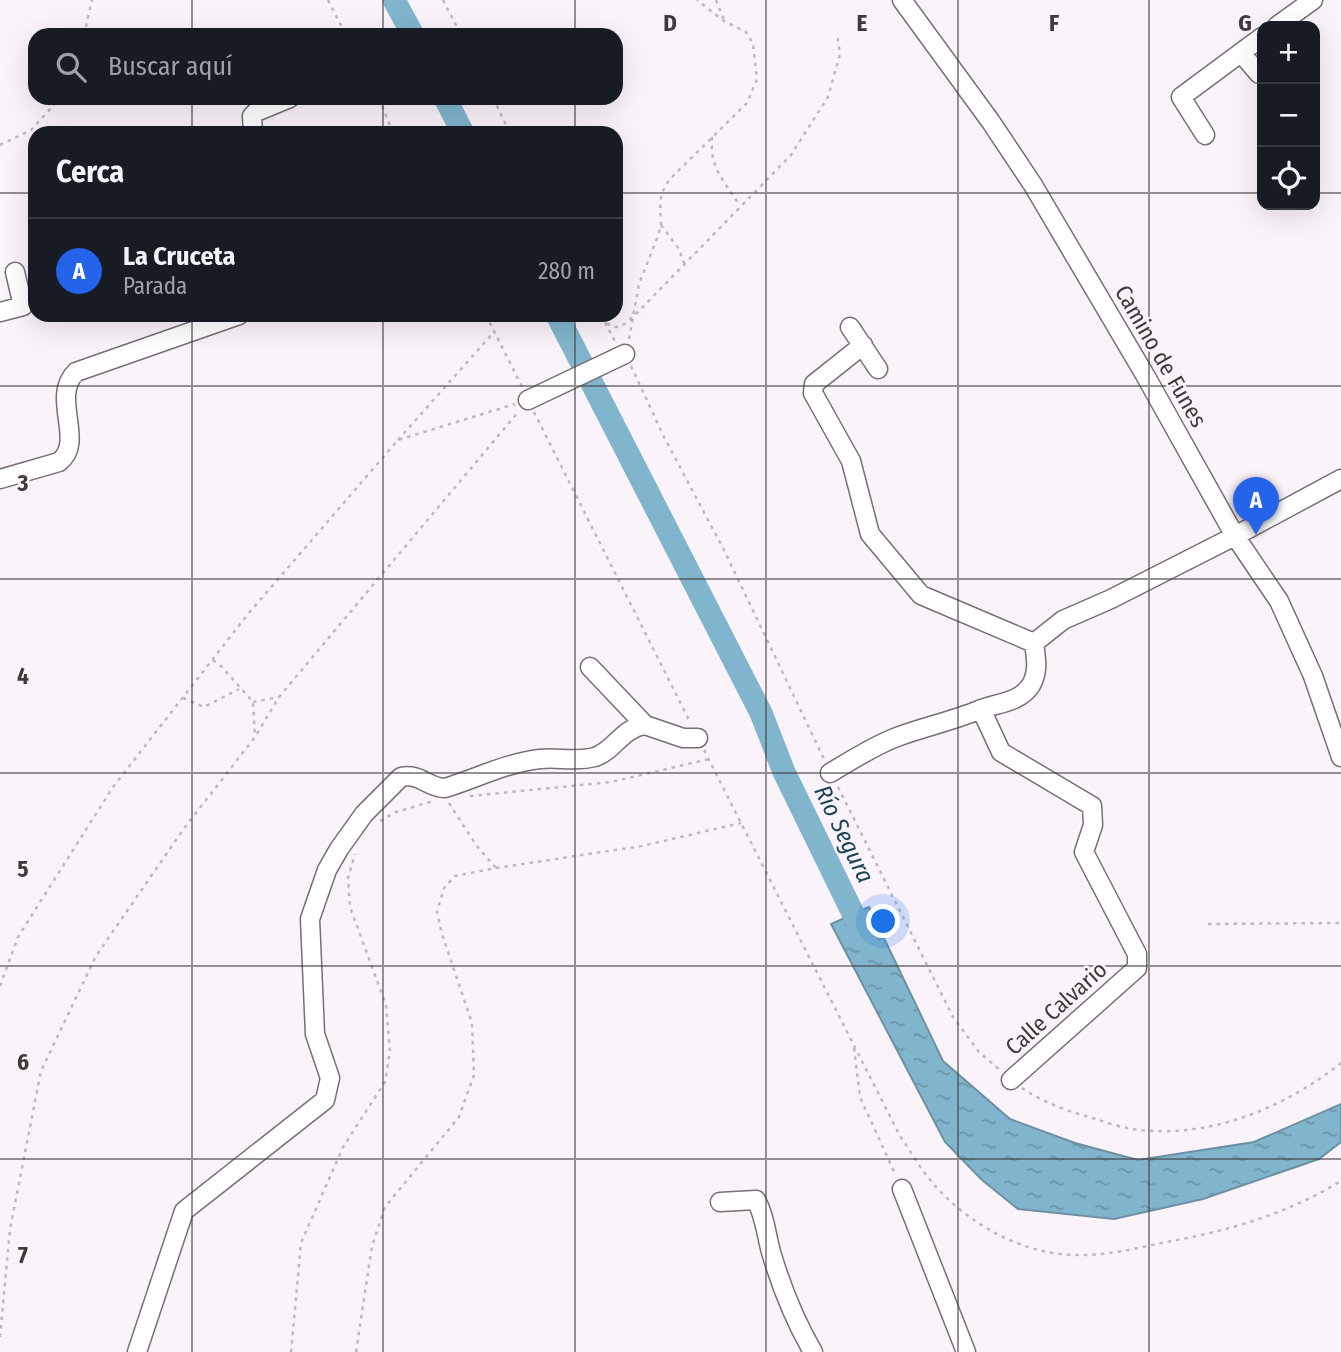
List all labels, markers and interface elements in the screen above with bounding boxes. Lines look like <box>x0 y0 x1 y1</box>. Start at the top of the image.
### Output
text: D <box>663 9 677 37</box>
text: E <box>857 9 868 37</box>
text: F <box>1049 9 1059 37</box>
text: G <box>1238 9 1252 37</box>
map controls <box>1257 21 1320 210</box>
button: + <box>1257 21 1320 84</box>
search box <box>28 28 623 105</box>
icon: search <box>52 48 90 86</box>
text: Buscar aquí <box>108 51 233 82</box>
button: − <box>1257 84 1320 147</box>
button: locate <box>1257 147 1320 210</box>
text: Cerca <box>56 154 124 190</box>
text: La Cruceta <box>123 241 235 272</box>
text: A <box>73 257 85 285</box>
text: 280 m <box>538 257 595 285</box>
text: Parada <box>123 272 187 300</box>
street label: Camino de Funes <box>1109 280 1213 432</box>
text: 3 <box>17 469 29 497</box>
pin: A <box>1233 477 1279 535</box>
text: 4 <box>17 662 29 690</box>
water label: Río Segura <box>808 781 880 887</box>
text: 5 <box>17 855 29 883</box>
your location <box>866 904 900 938</box>
street label: Calle Calvario <box>1000 955 1112 1061</box>
text: 6 <box>17 1048 29 1076</box>
text: 7 <box>18 1241 28 1269</box>

